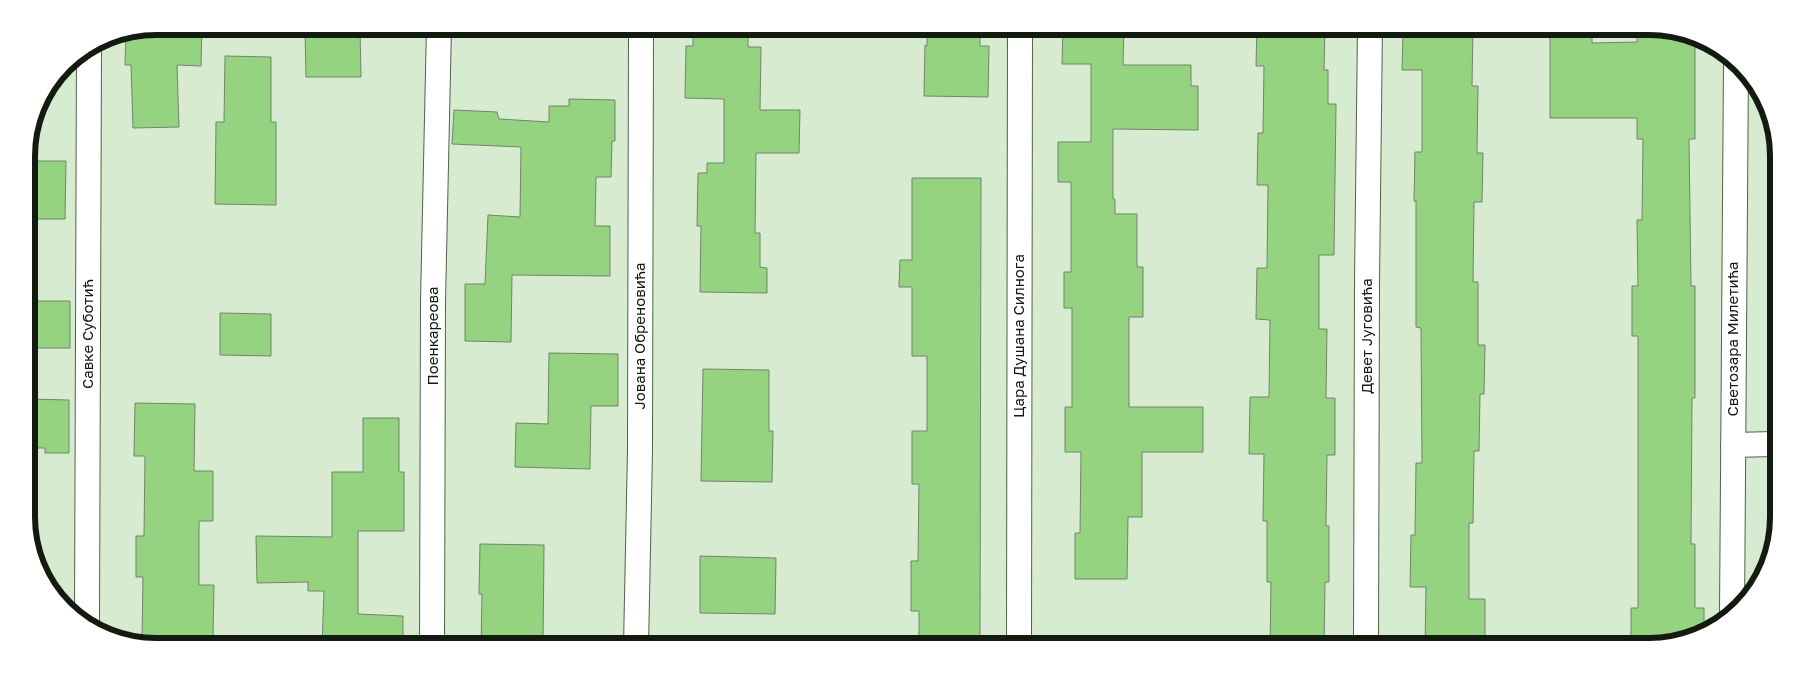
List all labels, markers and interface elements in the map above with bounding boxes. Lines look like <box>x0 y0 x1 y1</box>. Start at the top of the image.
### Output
street label: Цара Душана Силнога <box>1009 254 1027 418</box>
street label: Јована Обреновића <box>630 262 648 410</box>
street label: Светозара Милетића <box>1723 262 1741 416</box>
street label: Девет Југовића <box>1357 278 1375 394</box>
street label: Савке Суботић <box>78 279 96 389</box>
street label: Поенкареова <box>423 287 441 385</box>

